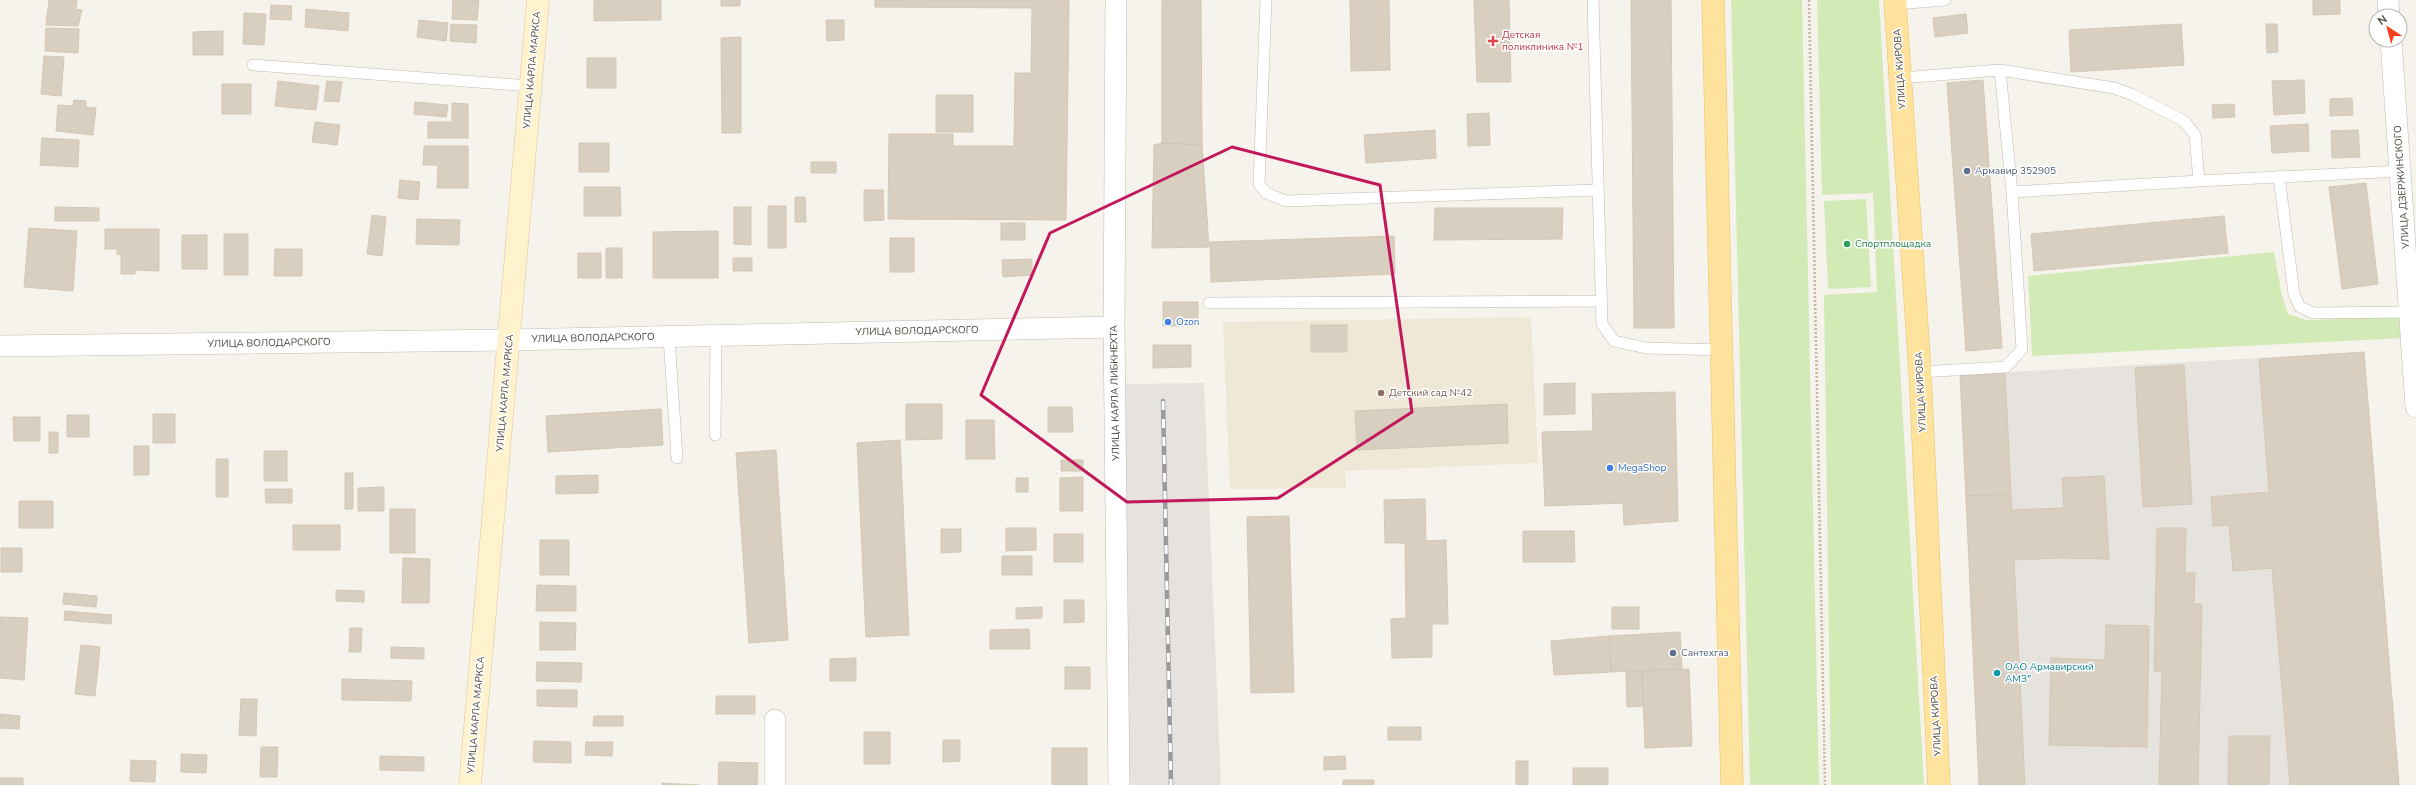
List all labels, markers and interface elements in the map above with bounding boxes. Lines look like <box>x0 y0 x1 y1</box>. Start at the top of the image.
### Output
north arrow <box>2368 8 2408 48</box>
street label: УЛИЦА КАРЛА МАРКСА <box>520 10 544 130</box>
text: N <box>2375 12 2390 29</box>
place label: Детская поликлиника №1 <box>1502 28 1584 54</box>
street label: УЛИЦА КИРОВА <box>1890 28 1910 111</box>
marker: Детская поликлиника №1 <box>1487 35 1499 47</box>
street label: УЛИЦА ДЗЕРЖИНСКОГО <box>2391 124 2413 250</box>
place label: Армавир 352905 <box>1975 164 2056 178</box>
marker: Армавир 352905 <box>1962 166 1972 176</box>
place label: Спортплощадка <box>1855 237 1931 251</box>
marker: Спортплощадка <box>1842 239 1852 249</box>
place label: Ozon <box>1176 315 1199 329</box>
marker: Ozon <box>1163 317 1173 327</box>
street label: УЛИЦА ВОЛОДАРСКОГО <box>854 323 979 339</box>
street label: УЛИЦА КАРЛА ЛИБКНЕХТА <box>1107 324 1123 462</box>
street label: УЛИЦА ВОЛОДАРСКОГО <box>530 330 655 346</box>
street label: УЛИЦА КАРЛА МАРКСА <box>493 333 517 453</box>
street label: УЛИЦА ВОЛОДАРСКОГО <box>206 335 331 351</box>
street label: УЛИЦА КИРОВА <box>1912 351 1930 434</box>
place label: Детский сад №42 <box>1389 386 1472 400</box>
marker: Детский сад №42 <box>1376 388 1386 398</box>
place label: MegaShop <box>1618 461 1666 475</box>
marker: MegaShop <box>1605 463 1615 473</box>
place label: Сантехгаз <box>1681 646 1729 660</box>
marker: Сантехгаз <box>1668 648 1678 658</box>
street label: УЛИЦА КАРЛА МАРКСА <box>464 655 488 775</box>
place label: ОАО Армавирский АМЗ" <box>2005 660 2094 686</box>
marker: ОАО Армавирский АМЗ" <box>1992 668 2002 678</box>
street label: УЛИЦА КИРОВА <box>1927 675 1945 758</box>

